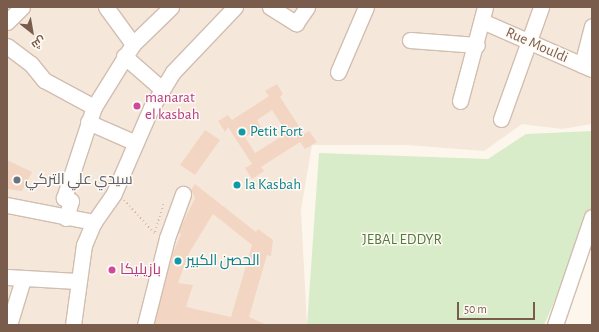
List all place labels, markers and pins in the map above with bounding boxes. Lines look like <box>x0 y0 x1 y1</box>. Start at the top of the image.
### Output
place label: manarat el kasbah <box>145 88 200 123</box>
marker: manarat el kasbah <box>132 101 142 111</box>
place label: Petit Fort <box>250 123 303 141</box>
marker: Petit Fort <box>237 127 247 137</box>
place label: سيدي علي التركي <box>25 171 133 189</box>
marker: سيدي علي التركي <box>12 175 22 185</box>
place label: la Kasbah <box>245 176 301 194</box>
marker: la Kasbah <box>232 180 242 190</box>
place label: الحصن الكبير <box>186 252 260 270</box>
marker: الحصن الكبير <box>173 256 183 266</box>
place label: بازيليكا <box>120 261 161 279</box>
marker: بازيليكا <box>107 265 117 275</box>

